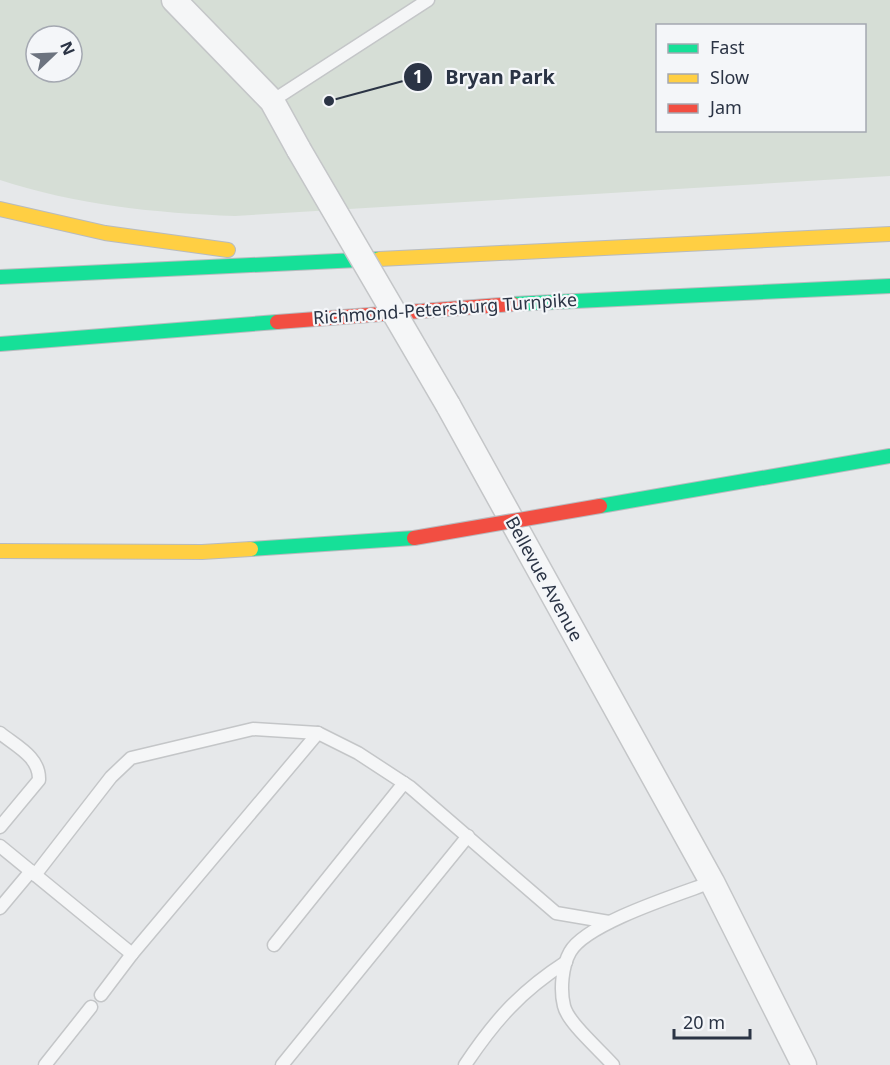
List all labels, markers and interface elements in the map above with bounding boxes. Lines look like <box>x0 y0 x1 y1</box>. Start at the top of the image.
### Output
north arrow <box>24 24 84 84</box>
legend <box>656 24 866 132</box>
text: Fast <box>710 35 745 59</box>
text: N <box>55 38 80 58</box>
callout: Bryan Park <box>403 58 567 96</box>
text: Bryan Park <box>445 63 555 90</box>
text: 1 <box>413 64 423 88</box>
text: Slow <box>710 65 749 89</box>
text: Jam <box>708 95 742 119</box>
street label: Richmond-Petersburg Turnpike <box>312 287 578 329</box>
street label: Bellevue Avenue <box>501 512 589 645</box>
scale bar <box>674 1002 750 1040</box>
text: 20 m <box>683 1010 725 1034</box>

